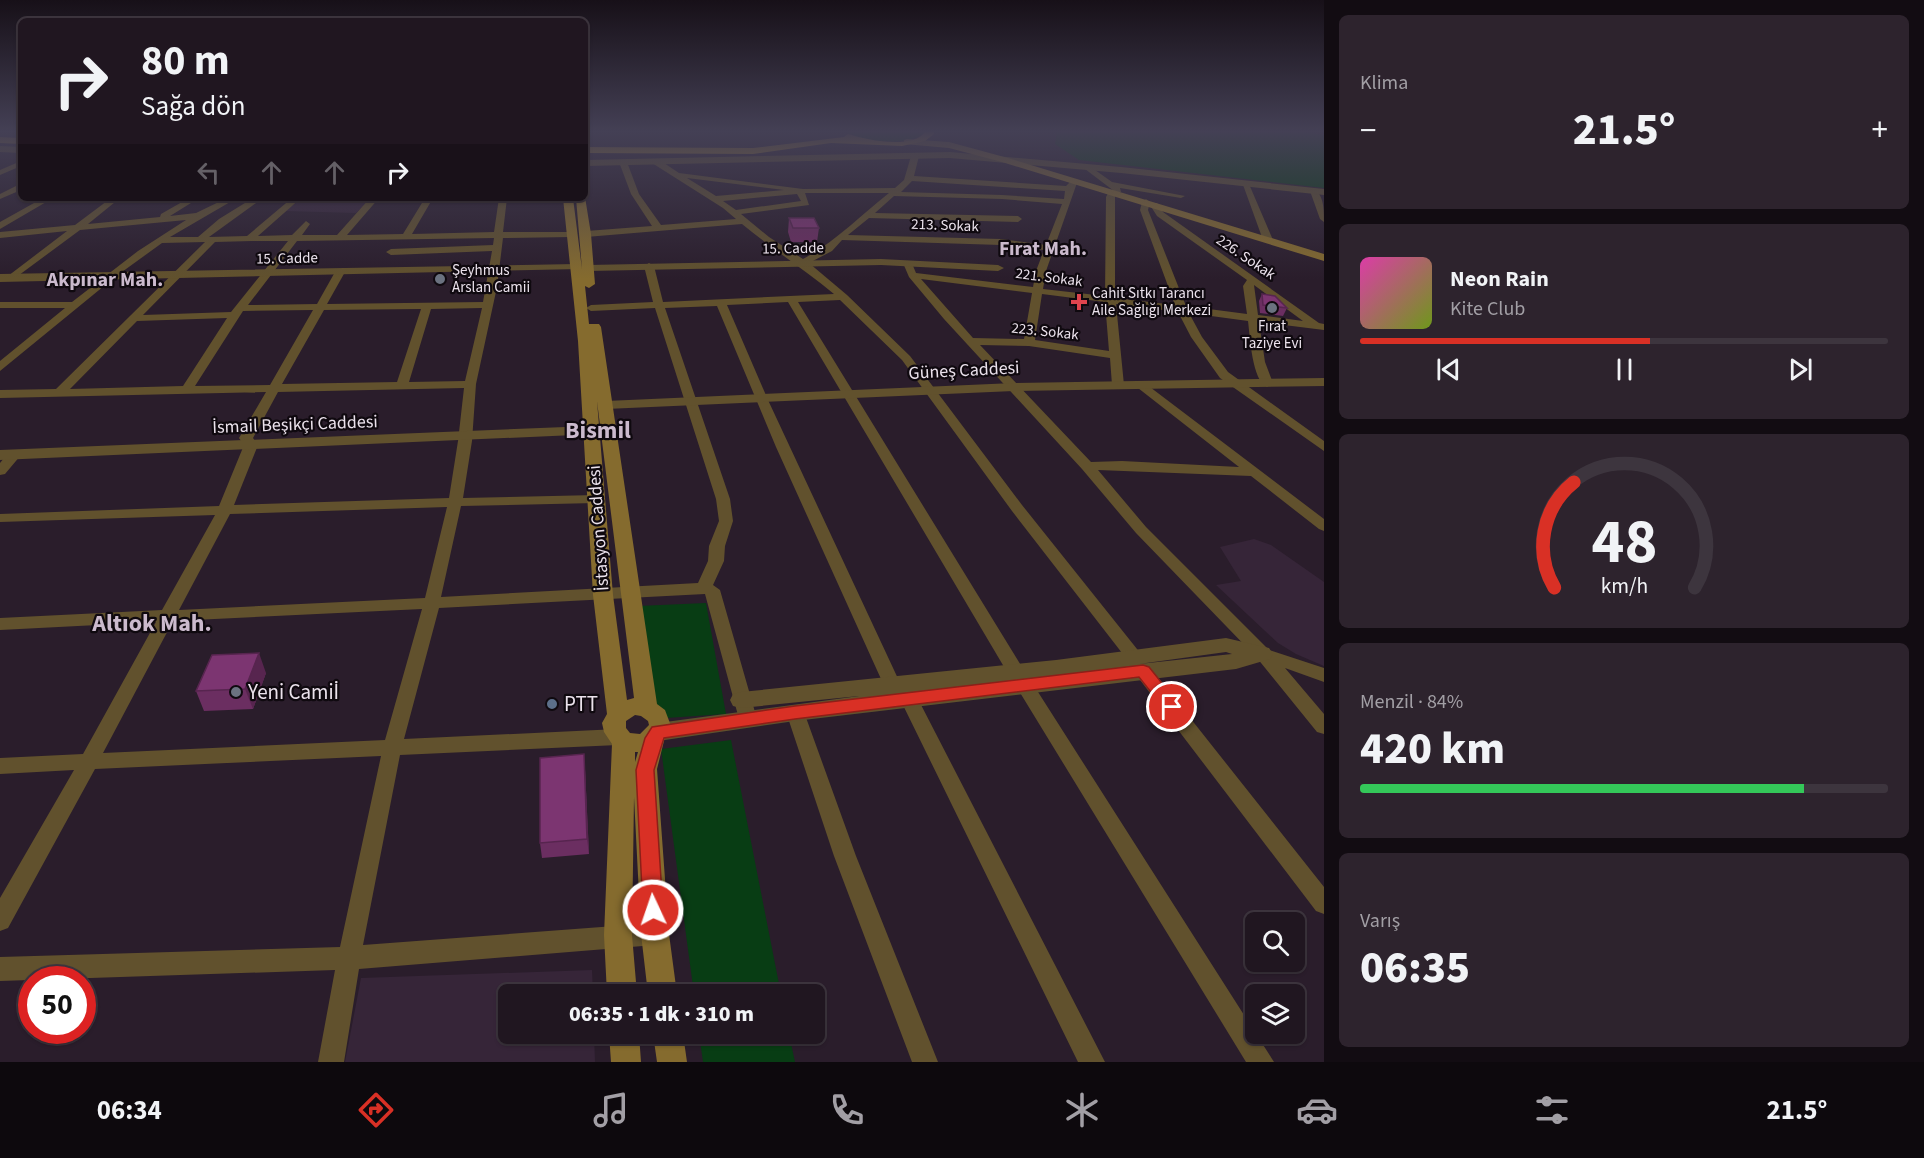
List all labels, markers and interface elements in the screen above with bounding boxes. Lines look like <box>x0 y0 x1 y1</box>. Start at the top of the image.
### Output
text: 80 m <box>141 31 230 91</box>
icon: right <box>42 42 120 120</box>
text: Klima <box>1360 69 1408 97</box>
text: Sağa dön <box>141 87 246 126</box>
text: 21.5° <box>1573 98 1675 162</box>
text: − <box>1360 107 1376 154</box>
text: + <box>1872 107 1888 154</box>
icon: left <box>192 156 225 189</box>
icon: ahead <box>255 156 288 189</box>
icon: ahead <box>318 156 351 189</box>
icon: right <box>381 156 414 189</box>
street label: 213. Sokak <box>911 214 980 237</box>
street label: 226. Sokak <box>1212 230 1280 285</box>
district label: Fırat Mah. <box>999 235 1087 263</box>
street label: 15. Cadde <box>762 237 824 260</box>
street label: 15. Cadde <box>256 247 318 270</box>
place label: Şeyhmus Arslan Camii <box>452 260 530 298</box>
street label: 221. Sokak <box>1014 263 1084 292</box>
text: Neon Rain <box>1450 263 1549 295</box>
district label: Akpınar Mah. <box>46 266 163 294</box>
marker: Şeyhmus Arslan Camii <box>433 272 447 286</box>
place label: Cahit Sıtkı Tarancı Aile Sağlığı Merkezi <box>1092 283 1211 321</box>
marker: Cahit Sıtkı Tarancı Aile Sağlığı Merkezi <box>1070 293 1088 311</box>
text: Kite Club <box>1450 295 1525 323</box>
marker: Fırat Taziye Evi <box>1265 301 1279 315</box>
place label: Fırat Taziye Evi <box>1242 316 1302 354</box>
street label: 223. Sokak <box>1010 318 1080 346</box>
icon: previous <box>1432 353 1465 386</box>
icon: pause <box>1608 353 1641 386</box>
icon: next <box>1784 353 1817 386</box>
street label: Güneş Caddesi <box>908 355 1020 386</box>
street label: İsmail Beşikçi Caddesi <box>212 409 378 440</box>
district label: Bismil <box>565 413 631 448</box>
street label: İstasyon Caddesi <box>582 464 615 592</box>
text: 48 <box>1591 498 1657 587</box>
text: km/h <box>1600 571 1648 602</box>
district label: Altıok Mah. <box>91 606 212 641</box>
place label: Yeni Camiİ <box>247 677 339 707</box>
pin <box>1146 681 1197 732</box>
marker: Yeni Camiİ <box>229 685 243 699</box>
text: Menzil · 84% <box>1360 688 1463 716</box>
place label: PTT <box>564 689 598 719</box>
icon: arrive <box>1155 690 1188 723</box>
marker: PTT <box>545 697 559 711</box>
text: 420 km <box>1360 717 1505 781</box>
position arrow <box>621 878 685 942</box>
text: Varış <box>1360 907 1400 935</box>
map controls <box>1245 912 1305 1044</box>
button: search <box>1245 912 1305 972</box>
text: 06:35 <box>1360 936 1470 1000</box>
speed limit sign: 50 <box>18 966 96 1044</box>
button: layers <box>1245 984 1305 1044</box>
text: 06:35 · 1 dk · 310 m <box>569 998 754 1030</box>
icon: directions <box>355 1089 397 1131</box>
icon: music <box>590 1089 632 1131</box>
icon: phone <box>826 1089 868 1131</box>
icon: climate <box>1061 1089 1103 1131</box>
icon: car <box>1296 1089 1338 1131</box>
icon: filters <box>1531 1089 1573 1131</box>
text: 06:34 <box>97 1091 162 1130</box>
text: 21.5° <box>1767 1091 1827 1130</box>

